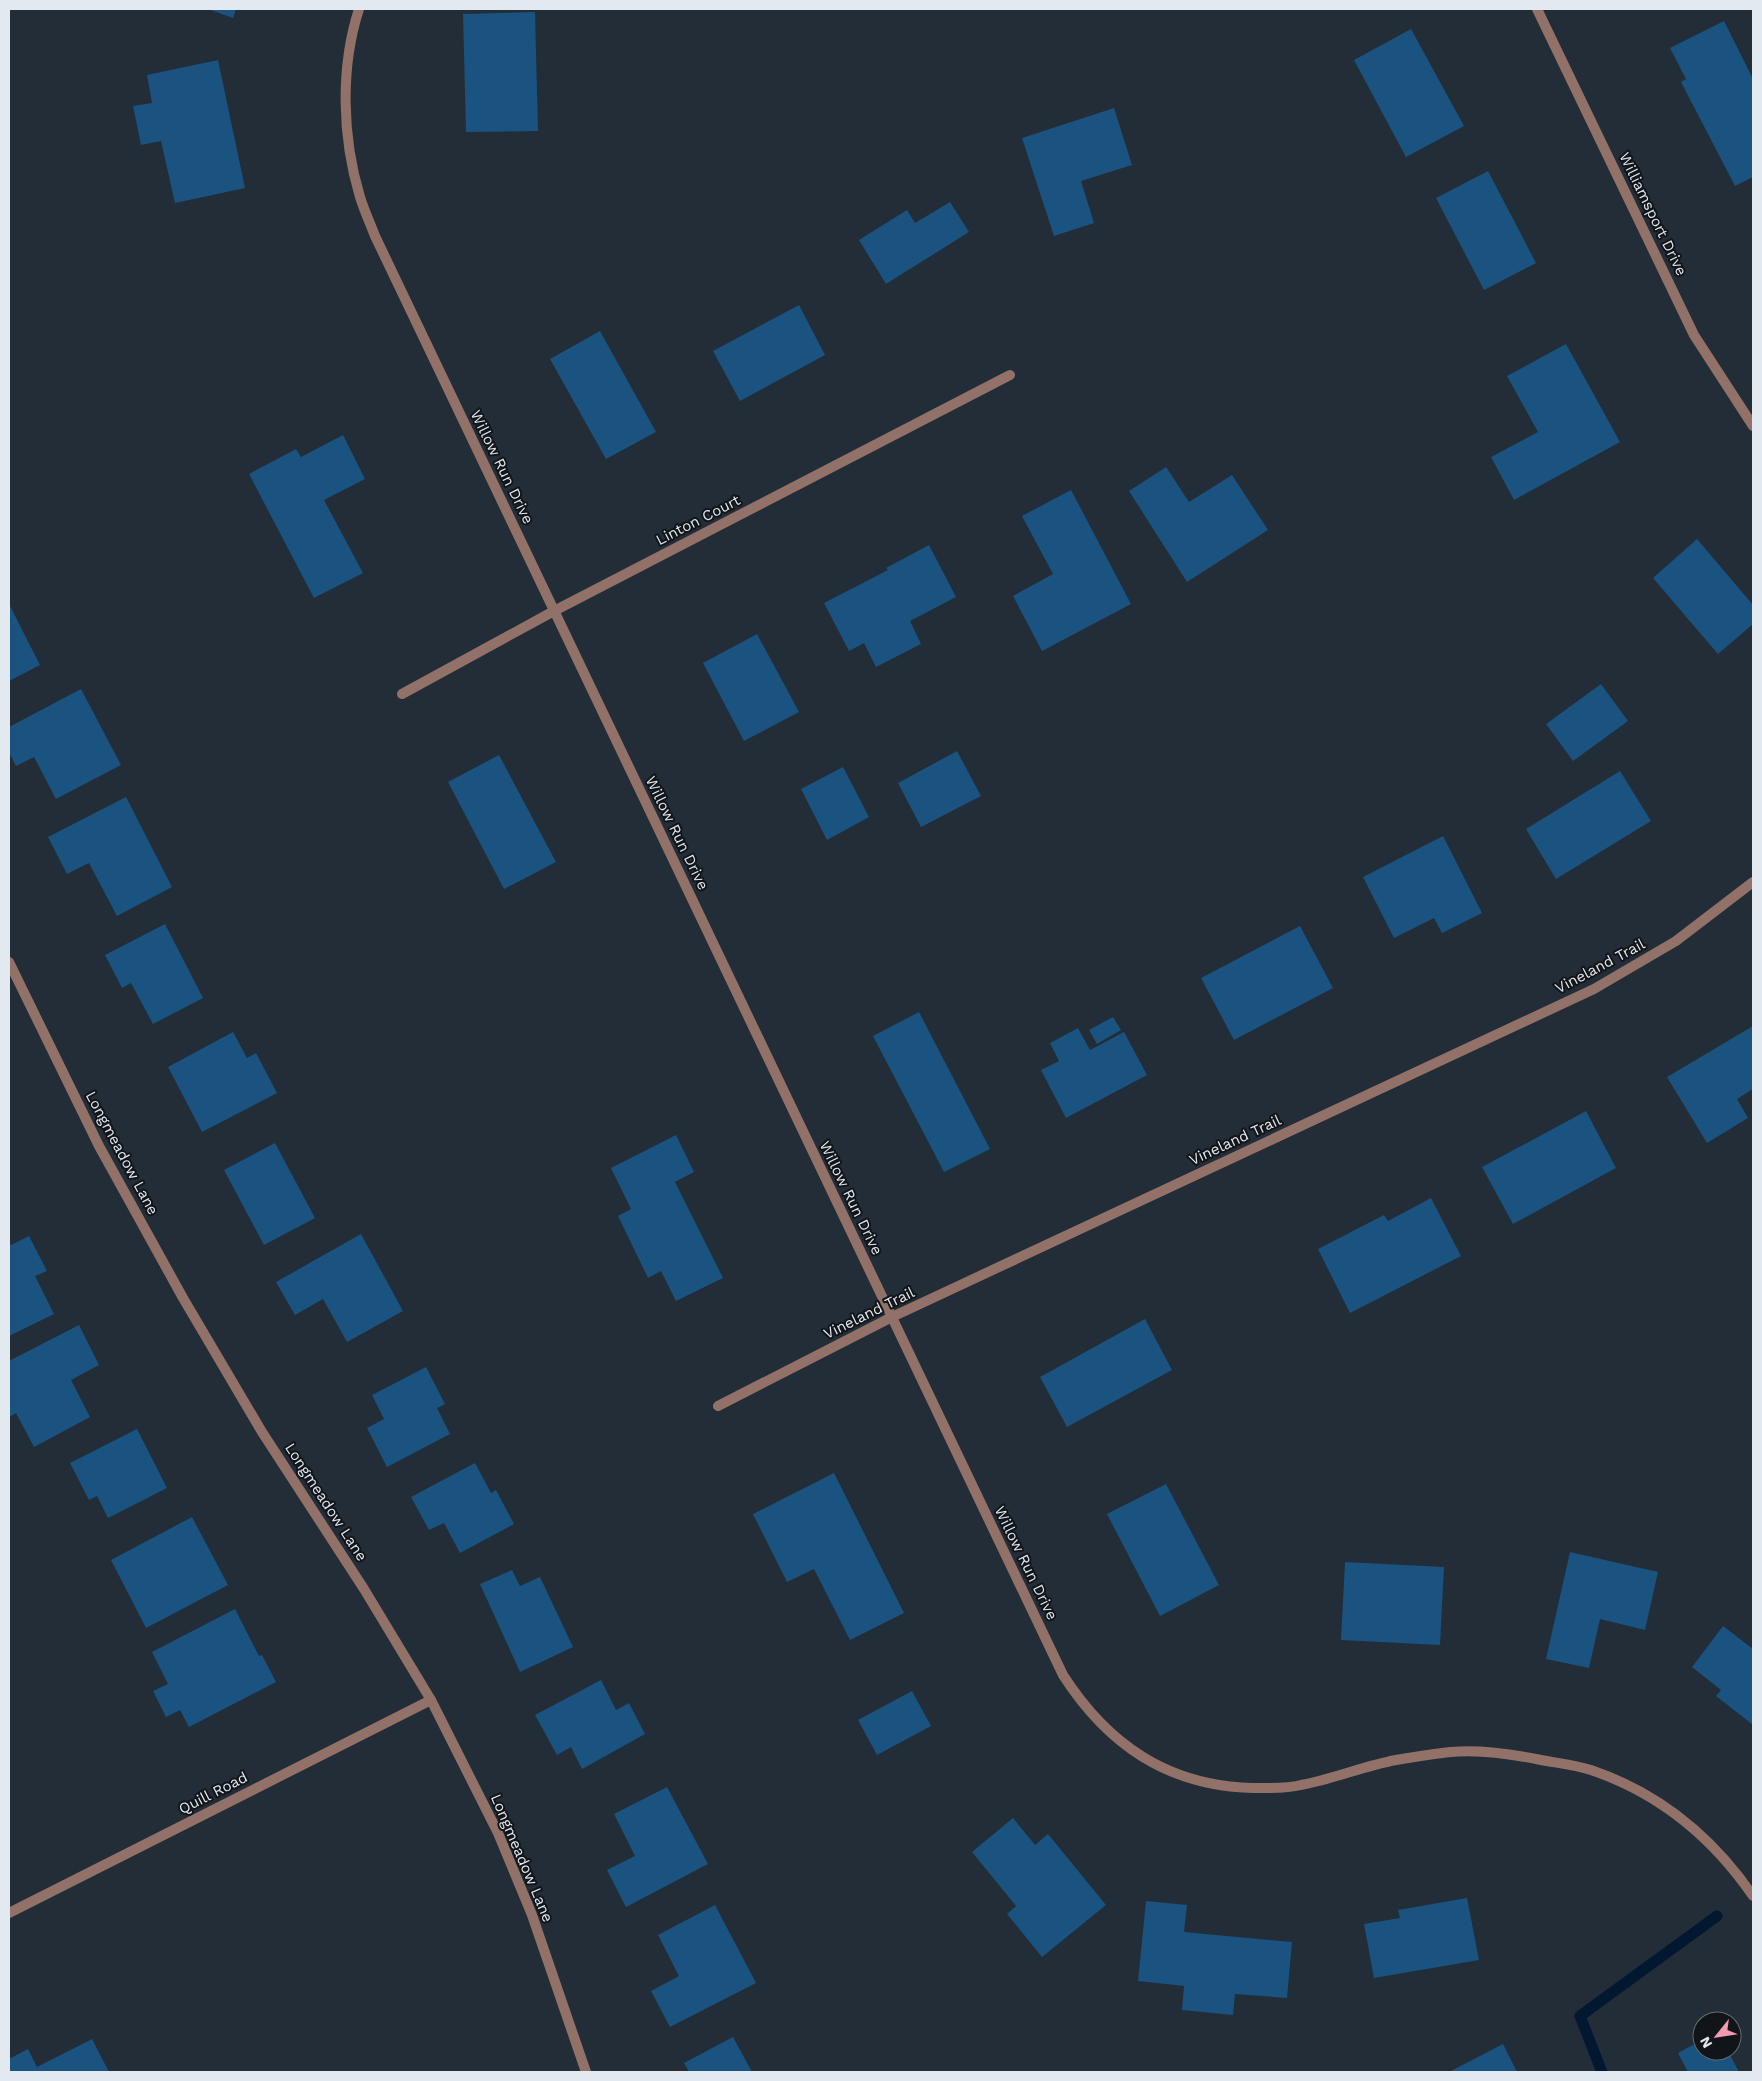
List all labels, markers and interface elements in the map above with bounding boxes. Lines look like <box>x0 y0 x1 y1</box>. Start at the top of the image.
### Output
street label: Williamsport Drive <box>1615 149 1691 279</box>
street label: Willow Run Drive <box>467 407 537 527</box>
street label: Linton Court <box>653 491 744 549</box>
street label: Willow Run Drive <box>642 773 712 893</box>
street label: Vineland Trail <box>1552 935 1648 997</box>
street label: Longmeadow Lane <box>82 1088 162 1218</box>
street label: Vineland Trail <box>1186 1111 1284 1169</box>
street label: Willow Run Drive <box>816 1138 886 1258</box>
street label: Vineland Trail <box>821 1283 918 1343</box>
street label: Longmeadow Lane <box>281 1440 371 1564</box>
street label: Willow Run Drive <box>991 1503 1061 1623</box>
street label: Quill Road <box>176 1768 250 1818</box>
street label: Longmeadow Lane <box>487 1791 557 1925</box>
north arrow <box>1692 2011 1742 2061</box>
text: N <box>1696 2034 1715 2051</box>

